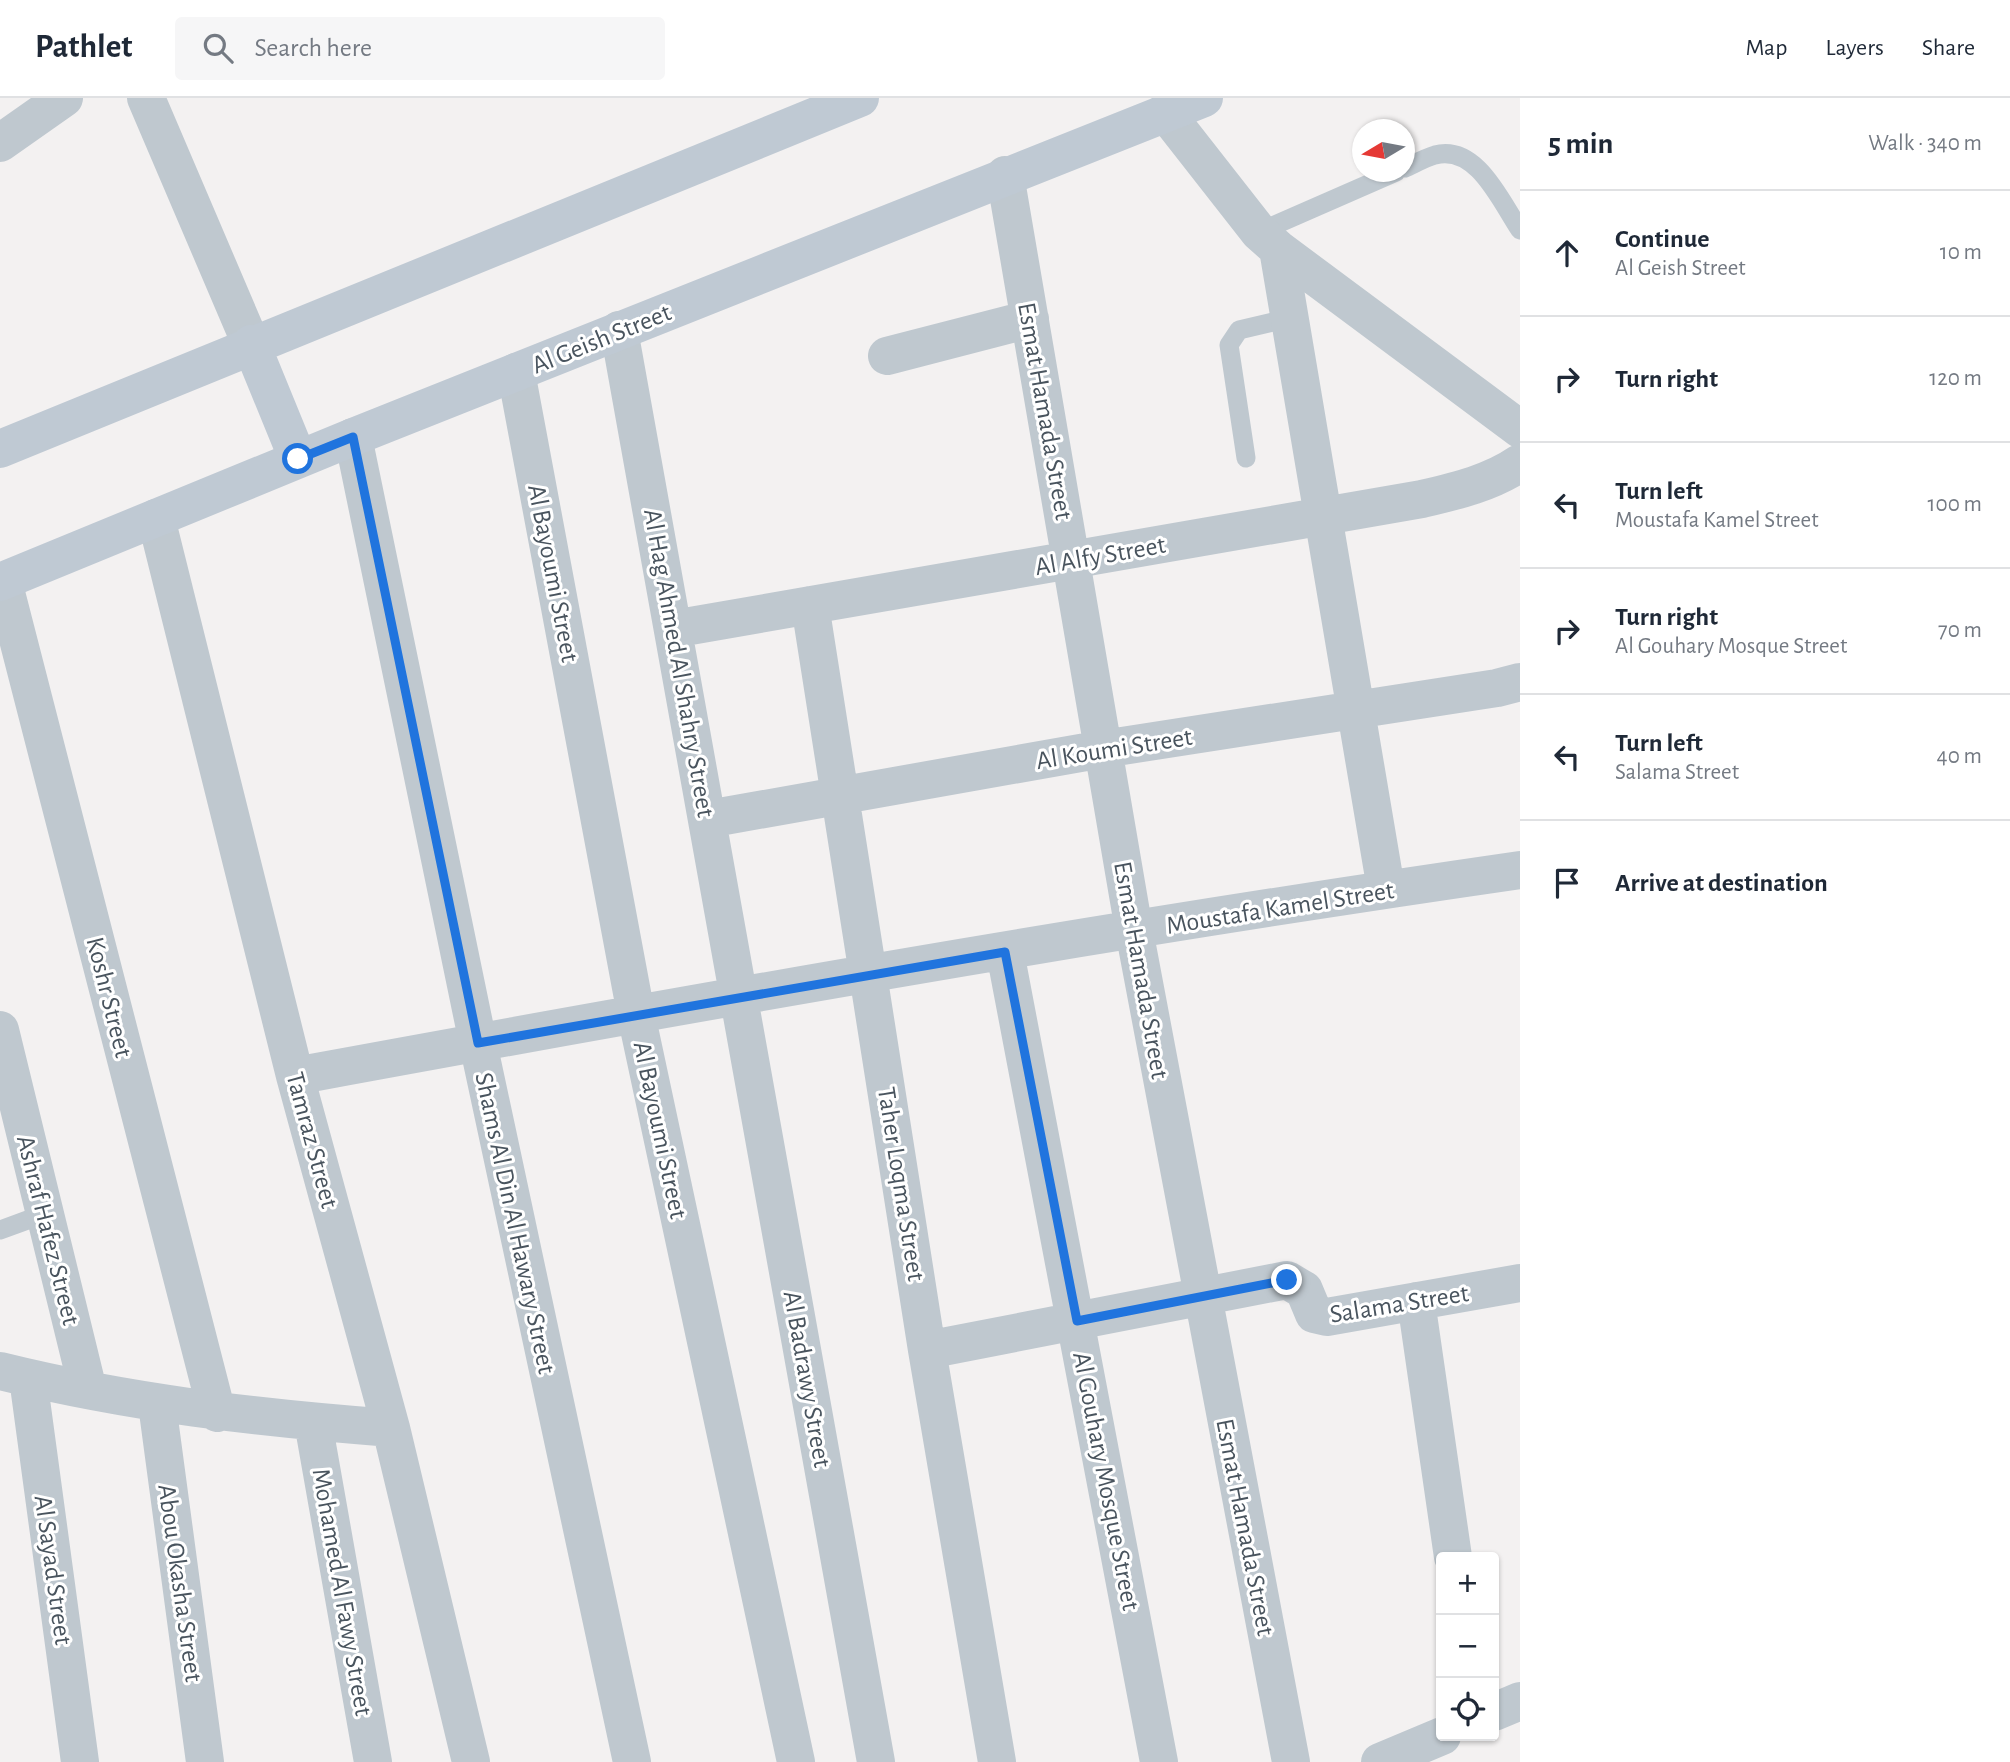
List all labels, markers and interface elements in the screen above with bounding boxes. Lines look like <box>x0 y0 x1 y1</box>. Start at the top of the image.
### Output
search box <box>175 17 665 80</box>
icon: search <box>199 29 237 67</box>
text: Pathlet <box>35 31 133 64</box>
text: Search here <box>255 35 372 61</box>
text: Map <box>1745 36 1787 60</box>
text: Layers <box>1825 36 1884 60</box>
text: Share <box>1922 36 1975 60</box>
north arrow <box>1352 119 1415 182</box>
text: 5 min <box>1548 129 1613 159</box>
text: Walk · 340 m <box>1868 132 1982 155</box>
text: Continue <box>1615 226 1710 252</box>
icon: ahead <box>1548 234 1586 272</box>
text: 10 m <box>1940 241 1982 264</box>
text: Al Geish Street <box>1615 257 1746 280</box>
street label: Al Geish Street <box>528 299 675 379</box>
street label: Esmat Hamada Street <box>1013 300 1077 522</box>
icon: right <box>1548 360 1586 398</box>
text: Turn right <box>1615 366 1718 392</box>
text: 120 m <box>1929 367 1982 390</box>
route start <box>282 443 313 474</box>
text: Turn left <box>1615 478 1703 504</box>
street label: Al Bayoumi Street <box>523 482 583 664</box>
icon: left <box>1548 486 1586 524</box>
text: 100 m <box>1928 493 1982 516</box>
street label: Al Hag Ahmed Al Shahry Street <box>639 507 719 819</box>
text: Moustafa Kamel Street <box>1615 509 1818 532</box>
street label: Al Alfy Street <box>1033 532 1167 580</box>
text: Turn right <box>1615 604 1718 630</box>
icon: right <box>1548 612 1586 650</box>
text: 70 m <box>1938 619 1982 642</box>
text: Al Gouhary Mosque Street <box>1615 635 1847 658</box>
street label: Al Koumi Street <box>1034 724 1194 774</box>
text: Turn left <box>1615 730 1703 756</box>
icon: left <box>1548 738 1586 776</box>
text: 40 m <box>1937 745 1982 768</box>
text: Salama Street <box>1615 761 1739 784</box>
street label: Esmat Hamada Street <box>1109 859 1173 1081</box>
icon: arrive <box>1548 864 1586 902</box>
text: Arrive at destination <box>1615 870 1828 896</box>
street label: Moustafa Kamel Street <box>1165 877 1396 939</box>
street label: Koshr Street <box>82 934 137 1060</box>
street label: Al Bayoumi Street <box>629 1039 691 1221</box>
street label: Tamraz Street <box>281 1069 343 1211</box>
street label: Shams Al Din Al Hawary Street <box>470 1070 560 1376</box>
street label: Taher Loqma Street <box>873 1085 929 1283</box>
street label: Ashraf Hafez Street <box>12 1133 84 1328</box>
route end <box>1271 1264 1302 1295</box>
street label: Salama Street <box>1328 1280 1470 1328</box>
street label: Al Badrawy Street <box>779 1289 835 1470</box>
street label: Al Gouhary Mosque Street <box>1068 1350 1144 1613</box>
street label: Esmat Hamada Street <box>1211 1417 1279 1638</box>
street label: Mohamed Al Fawy Street <box>307 1466 377 1718</box>
street label: Abou Okasha Street <box>153 1483 207 1684</box>
street label: Al Sayad Street <box>30 1494 76 1647</box>
map controls <box>1436 1552 1499 1741</box>
button: + <box>1436 1552 1499 1615</box>
button: − <box>1436 1615 1499 1678</box>
button: locate <box>1436 1678 1499 1741</box>

